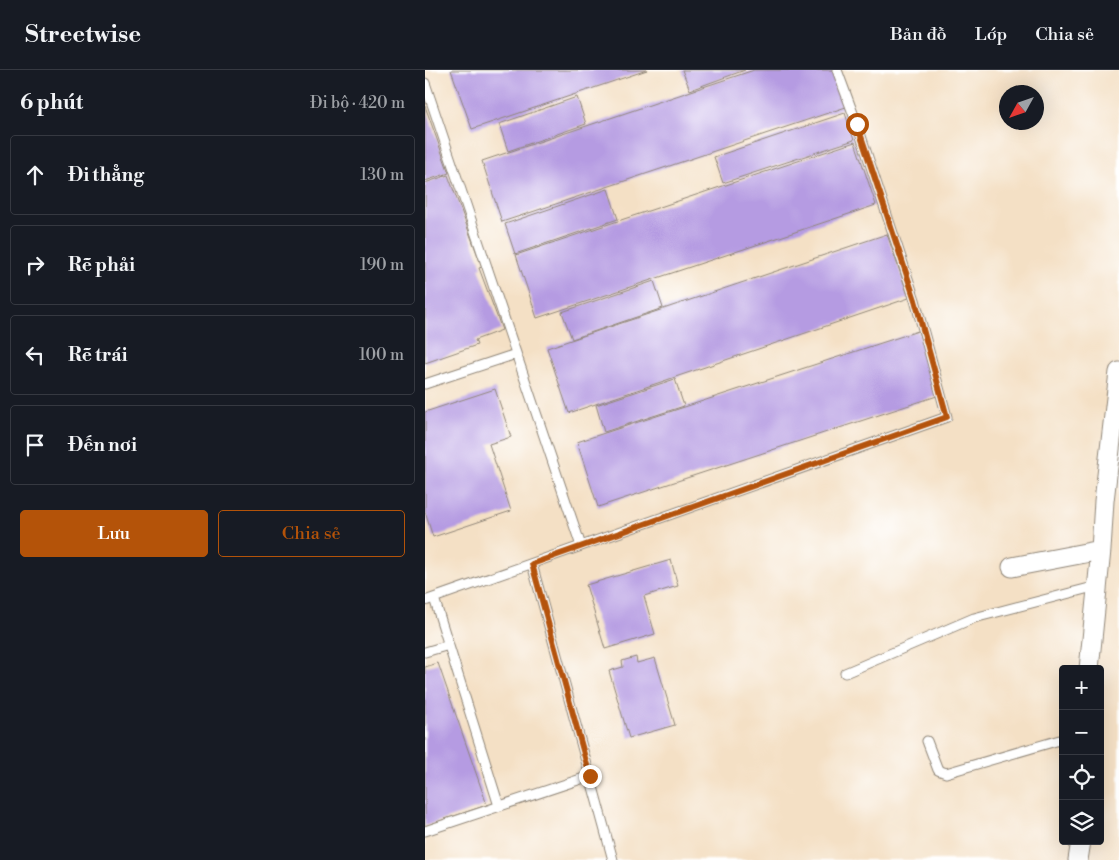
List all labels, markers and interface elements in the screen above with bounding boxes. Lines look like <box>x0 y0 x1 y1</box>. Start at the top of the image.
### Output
text: Streetwise <box>25 20 141 50</box>
text: Bản đồ <box>890 23 947 46</box>
text: Lớp <box>975 23 1007 46</box>
text: Chia sẻ <box>1035 23 1094 46</box>
north arrow <box>999 85 1044 130</box>
text: 6 phút <box>20 90 83 116</box>
text: Đi bộ · 420 m <box>310 93 405 113</box>
route start <box>846 113 869 136</box>
icon: ahead <box>21 161 49 189</box>
text: Đi thẳng <box>68 163 144 187</box>
text: 130 m <box>360 165 404 185</box>
icon: right <box>21 251 49 279</box>
text: Rẽ phải <box>68 253 135 277</box>
text: 190 m <box>360 255 404 275</box>
icon: left <box>21 341 49 369</box>
text: Rẽ trái <box>68 343 128 367</box>
text: 100 m <box>359 345 404 365</box>
icon: arrive <box>21 431 49 459</box>
text: Đến nơi <box>68 433 137 457</box>
button: Lưu <box>20 510 208 557</box>
button: Chia sẻ <box>218 510 405 557</box>
map controls <box>1059 665 1104 845</box>
button: + <box>1059 665 1104 710</box>
button: − <box>1059 710 1104 755</box>
button: locate <box>1059 755 1104 800</box>
route end <box>579 765 602 788</box>
button: layers <box>1059 800 1104 845</box>

